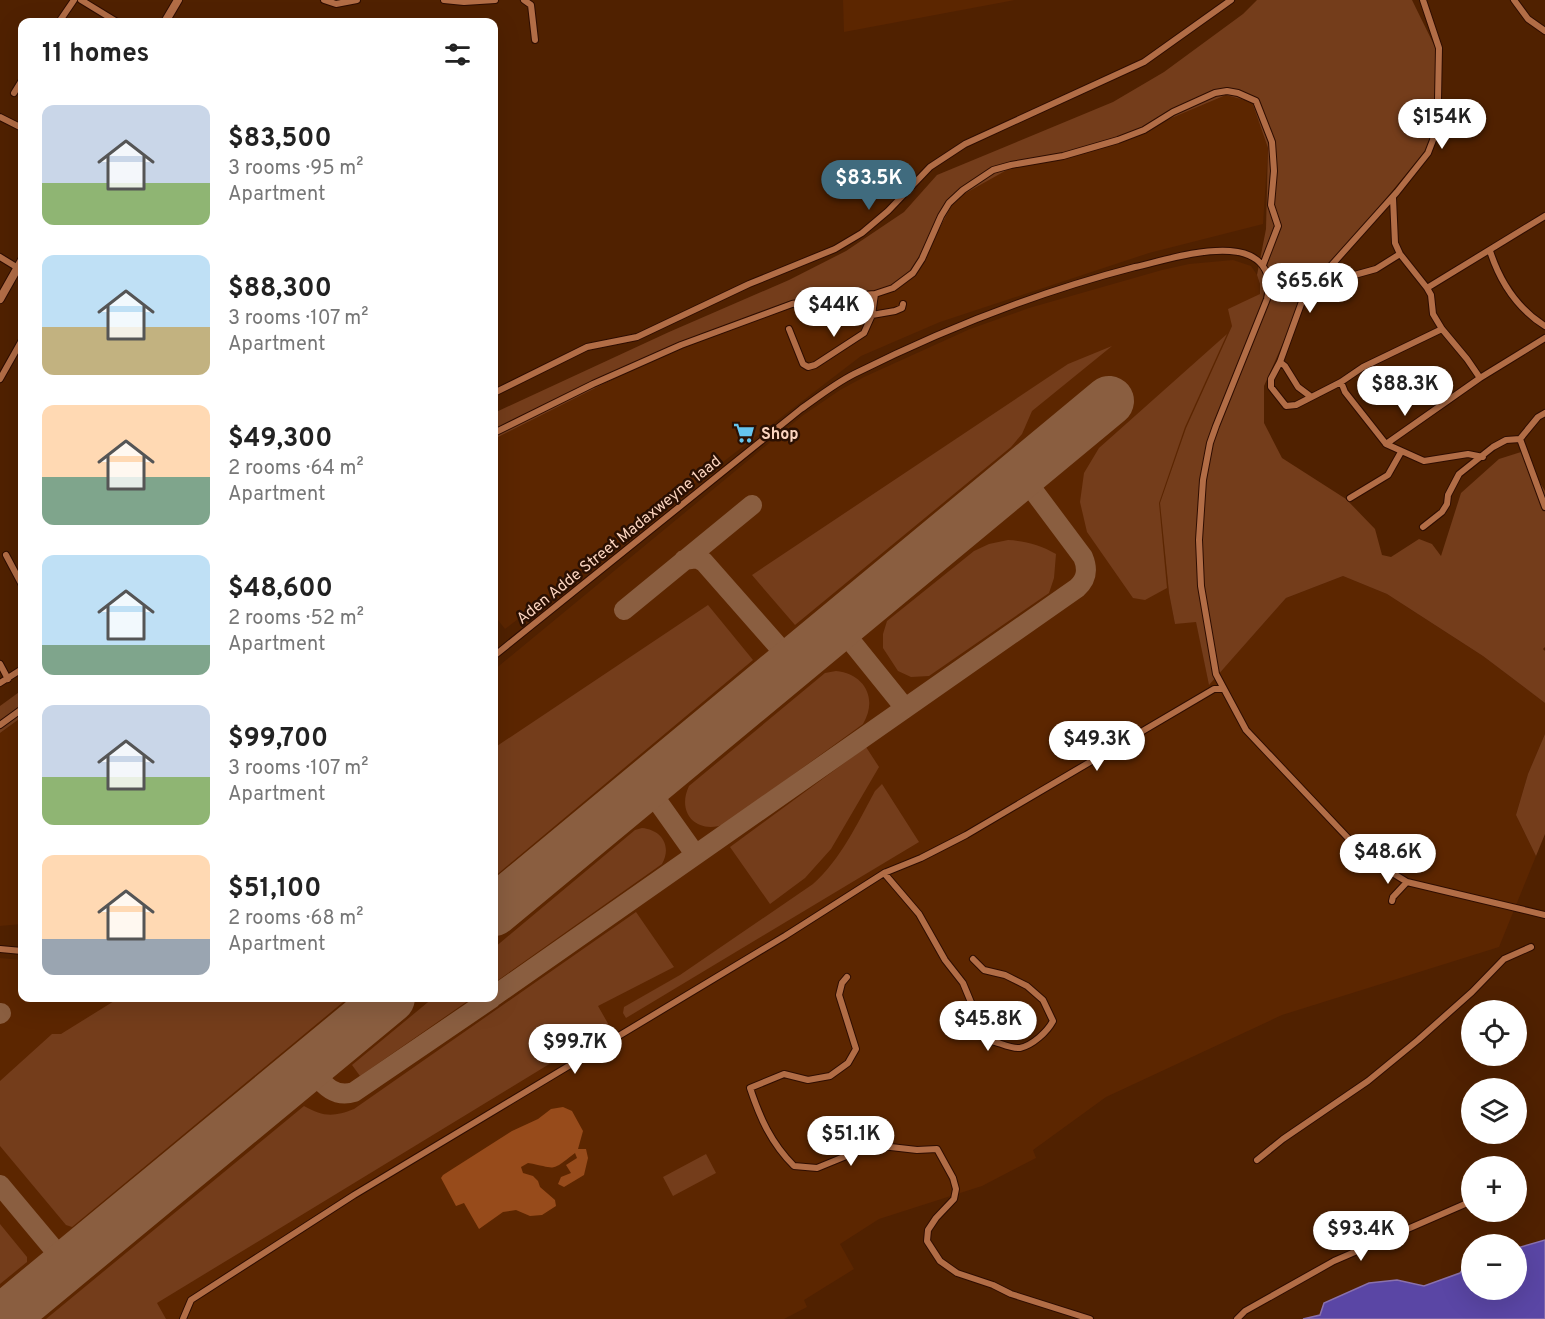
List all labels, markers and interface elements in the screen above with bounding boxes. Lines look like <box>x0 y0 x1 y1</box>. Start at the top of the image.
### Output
text: 11 homes <box>42 38 149 71</box>
icon: filters <box>441 38 474 71</box>
pin: $154K <box>1400 99 1484 150</box>
text: $154K <box>1412 105 1472 131</box>
text: $83,500 <box>228 123 332 156</box>
icon: home <box>90 129 162 201</box>
text: 3 rooms · 95 m² <box>228 156 364 182</box>
pin: $83.5K <box>820 160 918 211</box>
text: $83.5K <box>835 166 903 192</box>
text: Apartment <box>228 182 326 208</box>
pin: $65.6K <box>1261 263 1359 314</box>
text: $65.6K <box>1276 269 1344 295</box>
text: $88,300 <box>228 273 332 306</box>
icon: home <box>90 279 162 351</box>
pin: $44K <box>798 287 870 338</box>
text: $44K <box>808 293 860 319</box>
text: 3 rooms · 107 m² <box>228 306 369 332</box>
text: Apartment <box>228 332 326 358</box>
pin: $88.3K <box>1356 366 1454 417</box>
text: $88.3K <box>1371 372 1439 398</box>
supermarket icon: Shop <box>732 421 756 445</box>
text: $49,300 <box>228 423 332 456</box>
place label: Shop <box>761 425 799 445</box>
icon: home <box>90 429 162 501</box>
street label: Aden Adde Street Madaxweyne 1aad <box>513 452 726 629</box>
text: 2 rooms · 64 m² <box>228 456 364 482</box>
text: Apartment <box>228 482 326 508</box>
text: $48,600 <box>228 573 333 606</box>
icon: home <box>90 579 162 651</box>
text: 2 rooms · 52 m² <box>228 606 364 632</box>
text: Apartment <box>228 632 326 658</box>
pin: $49.3K <box>1048 721 1146 772</box>
text: $99,700 <box>228 723 328 756</box>
text: $49.3K <box>1063 727 1131 753</box>
icon: home <box>90 729 162 801</box>
text: 3 rooms · 107 m² <box>228 756 369 782</box>
text: Apartment <box>228 782 326 808</box>
pin: $48.6K <box>1339 834 1437 885</box>
text: $48.6K <box>1354 840 1422 866</box>
text: $51,100 <box>228 873 321 906</box>
icon: home <box>90 879 162 951</box>
text: 2 rooms · 68 m² <box>228 906 364 932</box>
text: Apartment <box>228 932 326 958</box>
map controls <box>1461 1000 1527 1300</box>
button: locate <box>1461 1000 1527 1066</box>
pin: $45.8K <box>939 1001 1037 1052</box>
text: $45.8K <box>954 1007 1022 1033</box>
pin: $99.7K <box>526 1024 624 1075</box>
text: $99.7K <box>543 1030 607 1056</box>
button: layers <box>1461 1078 1527 1144</box>
pin: $51.1K <box>802 1116 900 1167</box>
text: $51.1K <box>821 1122 881 1148</box>
button: + <box>1461 1156 1527 1222</box>
pin: $93.4K <box>1312 1211 1410 1262</box>
text: $93.4K <box>1327 1217 1395 1243</box>
button: − <box>1461 1234 1527 1300</box>

